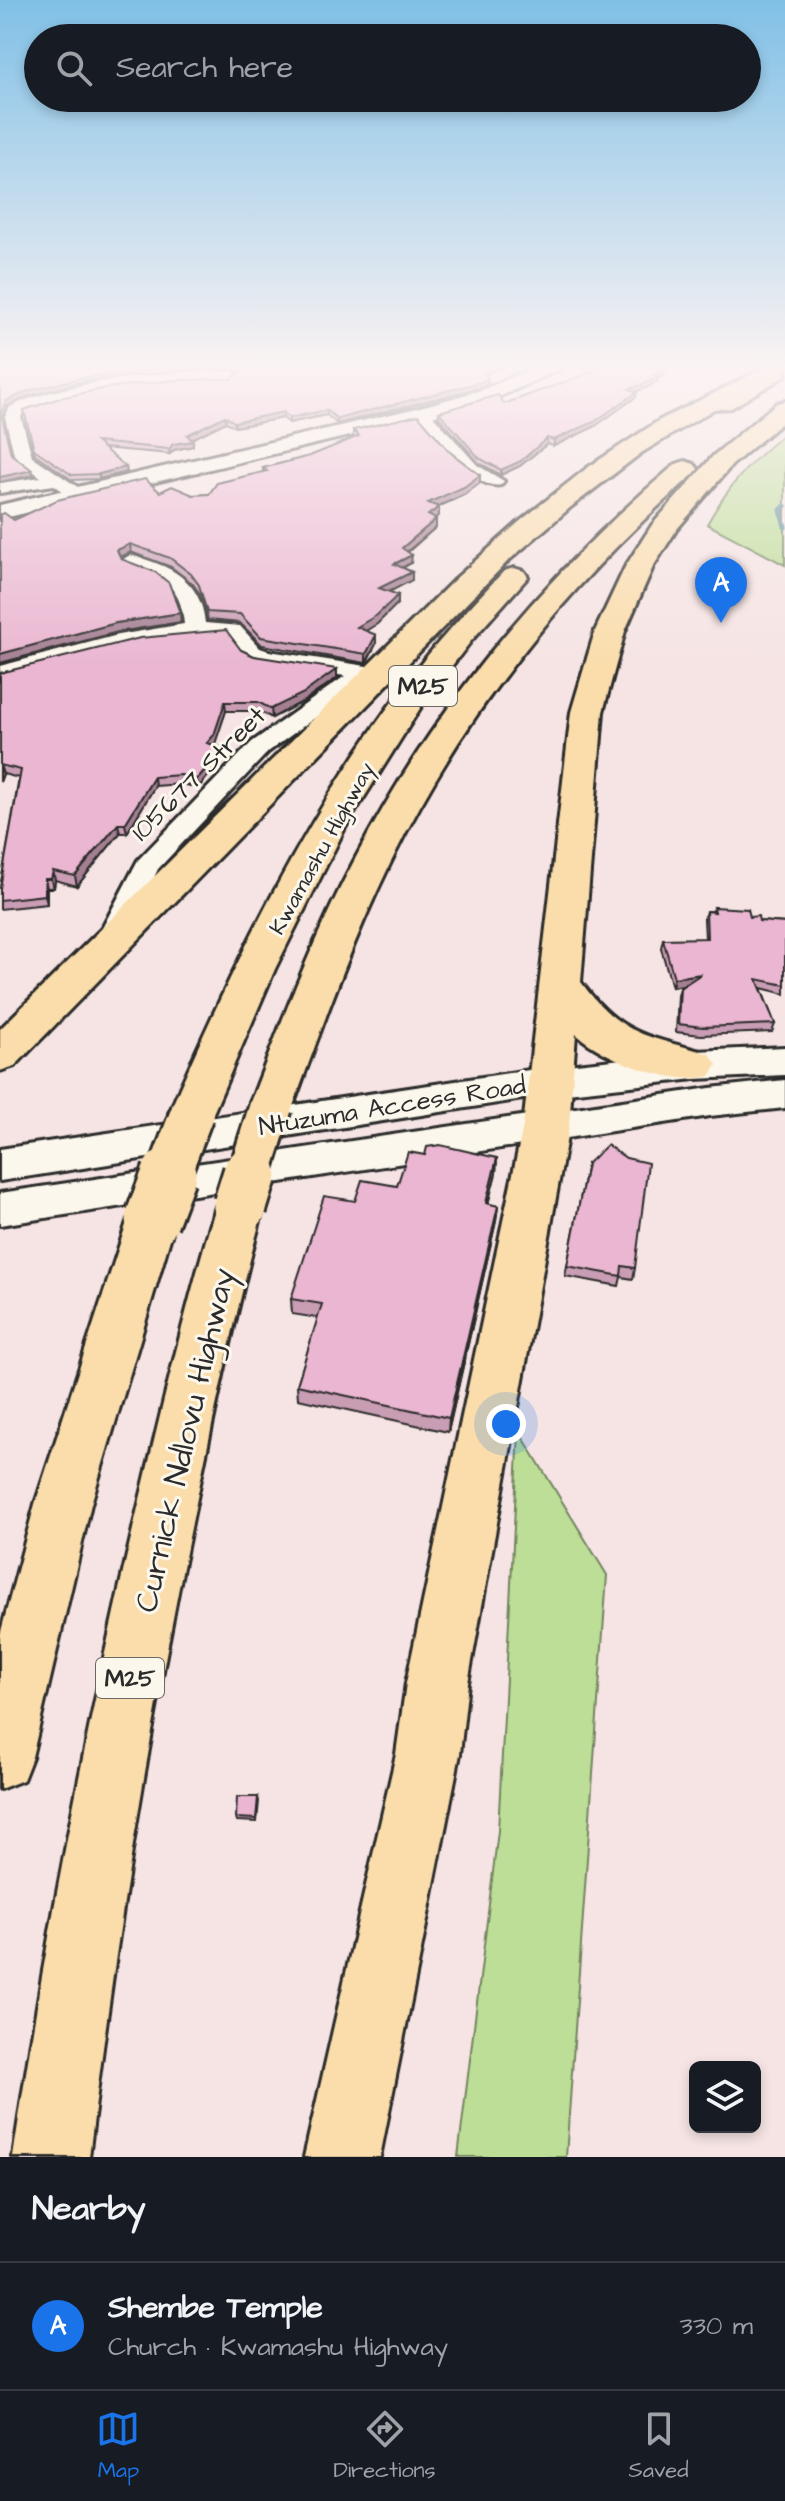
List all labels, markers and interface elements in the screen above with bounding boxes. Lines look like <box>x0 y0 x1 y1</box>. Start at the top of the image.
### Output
search box <box>24 24 761 112</box>
icon: search <box>52 46 96 90</box>
text: Search here <box>116 47 293 89</box>
pin: A <box>695 557 747 623</box>
road number: M25 <box>389 666 457 706</box>
street label: 105677 Street <box>123 698 274 849</box>
street label: Kwamashu Highway <box>262 757 383 941</box>
street label: Ntuzuma Access Road <box>256 1067 528 1145</box>
street label: Curnick Ndlovu Highway <box>124 1264 247 1617</box>
your location <box>486 1404 526 1444</box>
road number: M25 <box>96 1658 164 1698</box>
map controls <box>689 2061 761 2133</box>
button: layers <box>689 2061 761 2133</box>
text: Nearby <box>32 2185 146 2233</box>
text: Shembe Temple <box>108 2287 323 2329</box>
text: A <box>50 2308 66 2344</box>
text: 330 m <box>679 2308 753 2344</box>
text: Church · Kwamashu Highway <box>108 2329 448 2365</box>
tab: Map <box>96 2407 140 2486</box>
tab: Directions <box>333 2407 436 2486</box>
tab: Saved <box>629 2407 689 2486</box>

